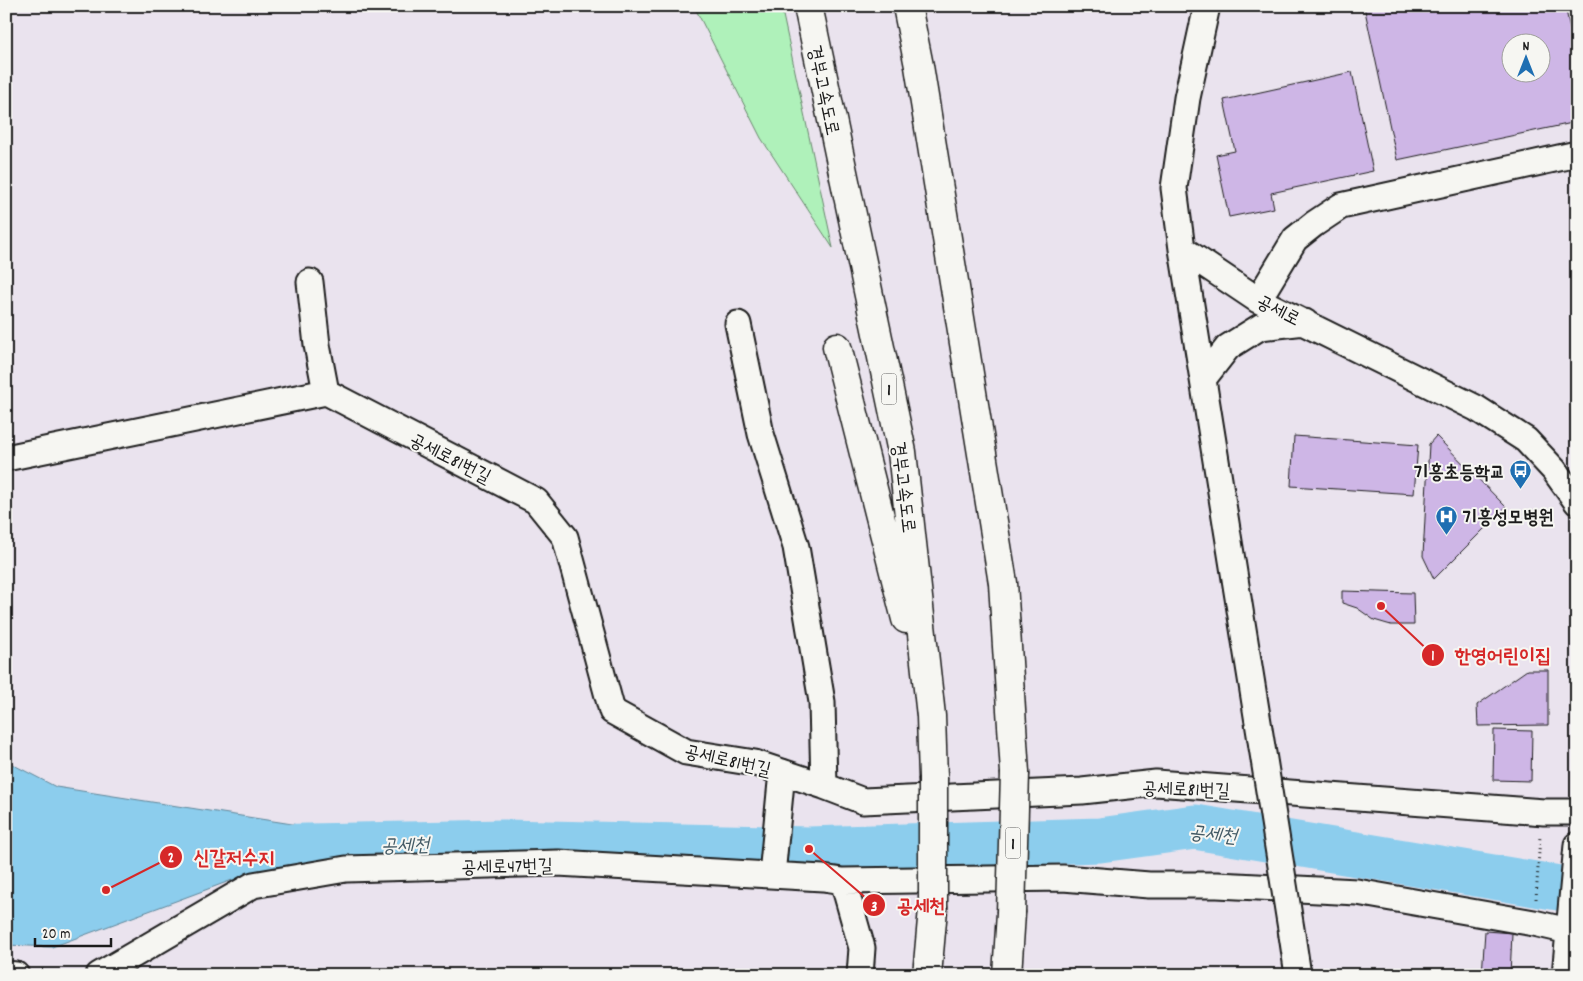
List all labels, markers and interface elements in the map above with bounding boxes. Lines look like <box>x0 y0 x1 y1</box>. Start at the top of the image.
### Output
north arrow <box>1500 32 1550 82</box>
text: N <box>1523 37 1530 57</box>
street label: 경부고속도로 <box>799 43 844 138</box>
street label: 공세로 <box>1251 290 1304 335</box>
road number: 1 <box>882 374 896 404</box>
street label: 공세로81번길 <box>404 428 495 492</box>
street label: 경부고속도로 <box>883 440 921 535</box>
bus stop icon: 기흥초등학교 <box>1509 459 1533 490</box>
place label: 기흥초등학교 <box>1413 461 1505 488</box>
hospital icon: 기흥성모병원 <box>1434 504 1458 535</box>
place label: 기흥성모병원 <box>1462 506 1554 533</box>
callout: 한영어린이집 <box>1420 637 1562 672</box>
text: 한영어린이집 <box>1454 644 1551 672</box>
text: 1 <box>1431 646 1435 668</box>
street label: 공세로81번길 <box>681 739 773 785</box>
street label: 공세로81번길 <box>1141 776 1230 807</box>
water label: 공세천 <box>1187 820 1240 853</box>
road number: 1 <box>1006 828 1020 858</box>
water label: 공세천 <box>381 833 431 861</box>
callout: 신갈저수지 <box>158 839 284 874</box>
text: 신갈저수지 <box>194 846 274 874</box>
text: 2 <box>168 848 174 870</box>
street label: 공세로47번길 <box>461 854 553 883</box>
callout: 공세천 <box>861 888 955 923</box>
text: 공세천 <box>897 894 945 922</box>
text: 3 <box>871 897 878 919</box>
scale bar <box>35 916 111 948</box>
text: 20 m <box>42 924 70 946</box>

